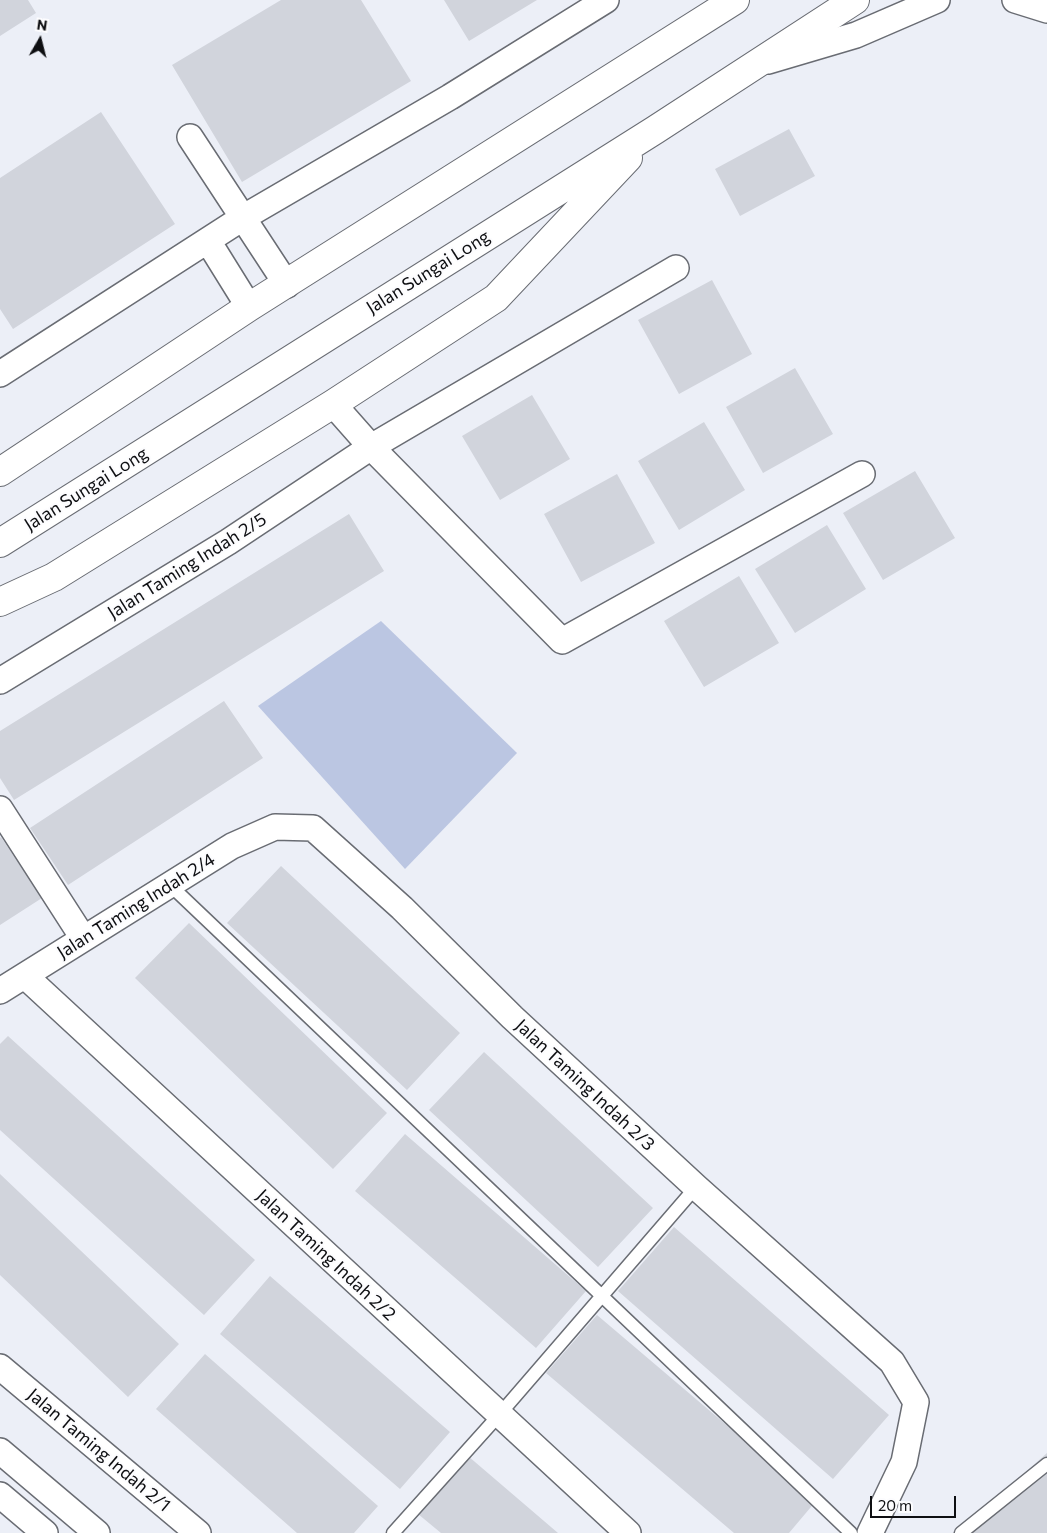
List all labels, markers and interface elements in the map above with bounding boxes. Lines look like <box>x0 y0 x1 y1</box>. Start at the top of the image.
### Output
north arrow <box>15 15 65 65</box>
text: N <box>36 16 49 34</box>
street label: Jalan Sungai Long <box>362 225 494 319</box>
street label: Jalan Sungai Long <box>20 442 152 536</box>
street label: Jalan Taming Indah 2/5 <box>104 508 270 624</box>
street label: Jalan Taming Indah 2/4 <box>53 849 219 963</box>
street label: Jalan Taming Indah 2/3 <box>511 1015 659 1155</box>
street label: Jalan Taming Indah 2/2 <box>252 1185 400 1325</box>
street label: Jalan Taming Indah 2/1 <box>23 1384 175 1516</box>
scale bar <box>872 1486 958 1518</box>
text: 20 m <box>878 1496 912 1514</box>

